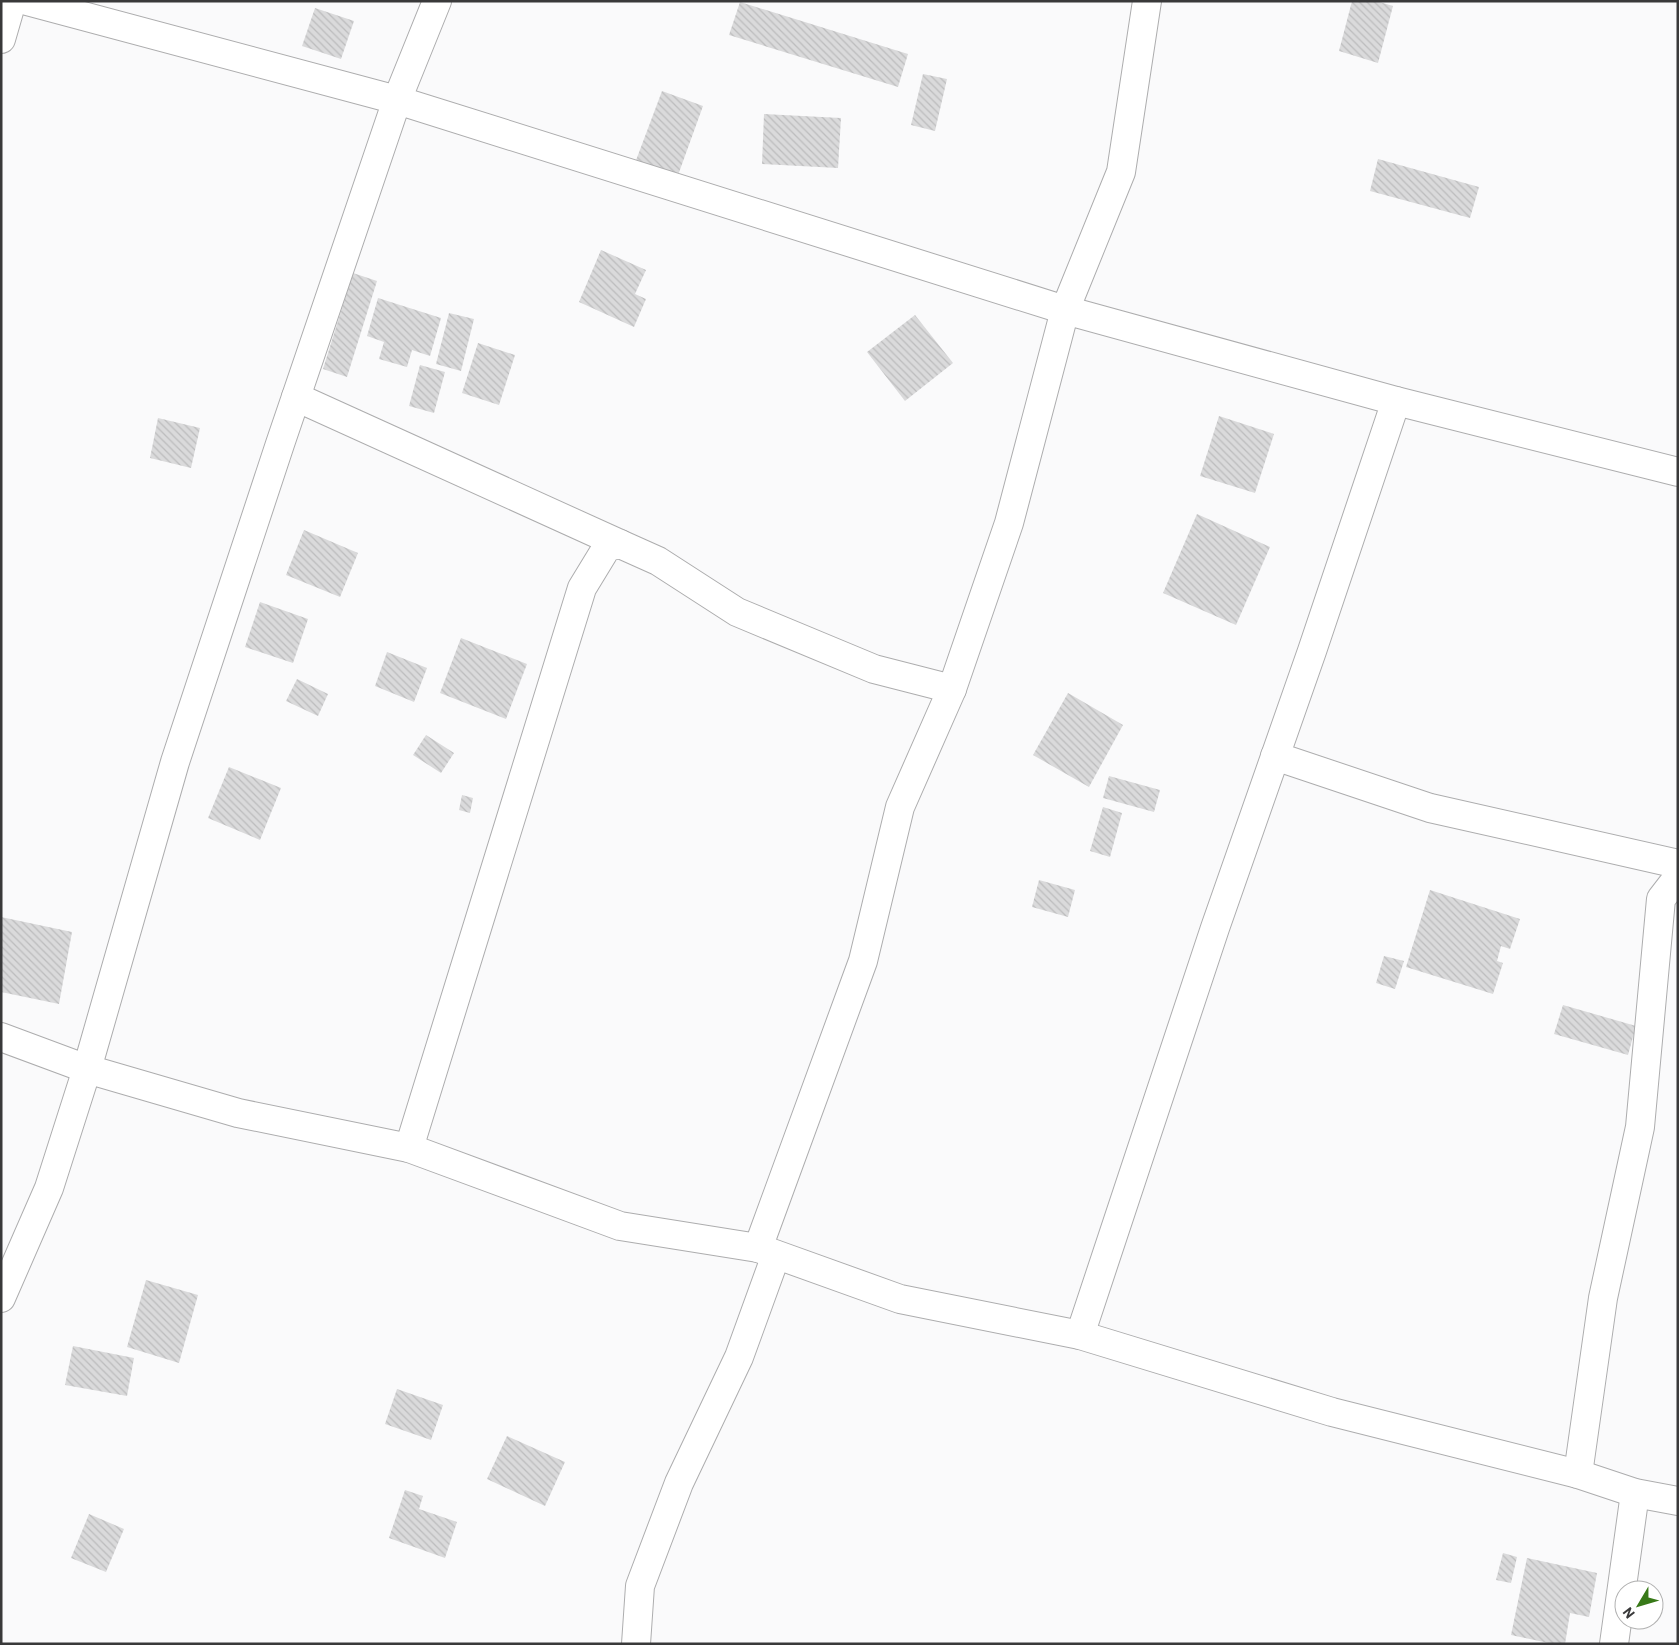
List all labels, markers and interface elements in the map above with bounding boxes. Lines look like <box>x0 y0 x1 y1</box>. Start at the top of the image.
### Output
north arrow <box>1614 1580 1664 1630</box>
text: N <box>1619 1604 1638 1622</box>

